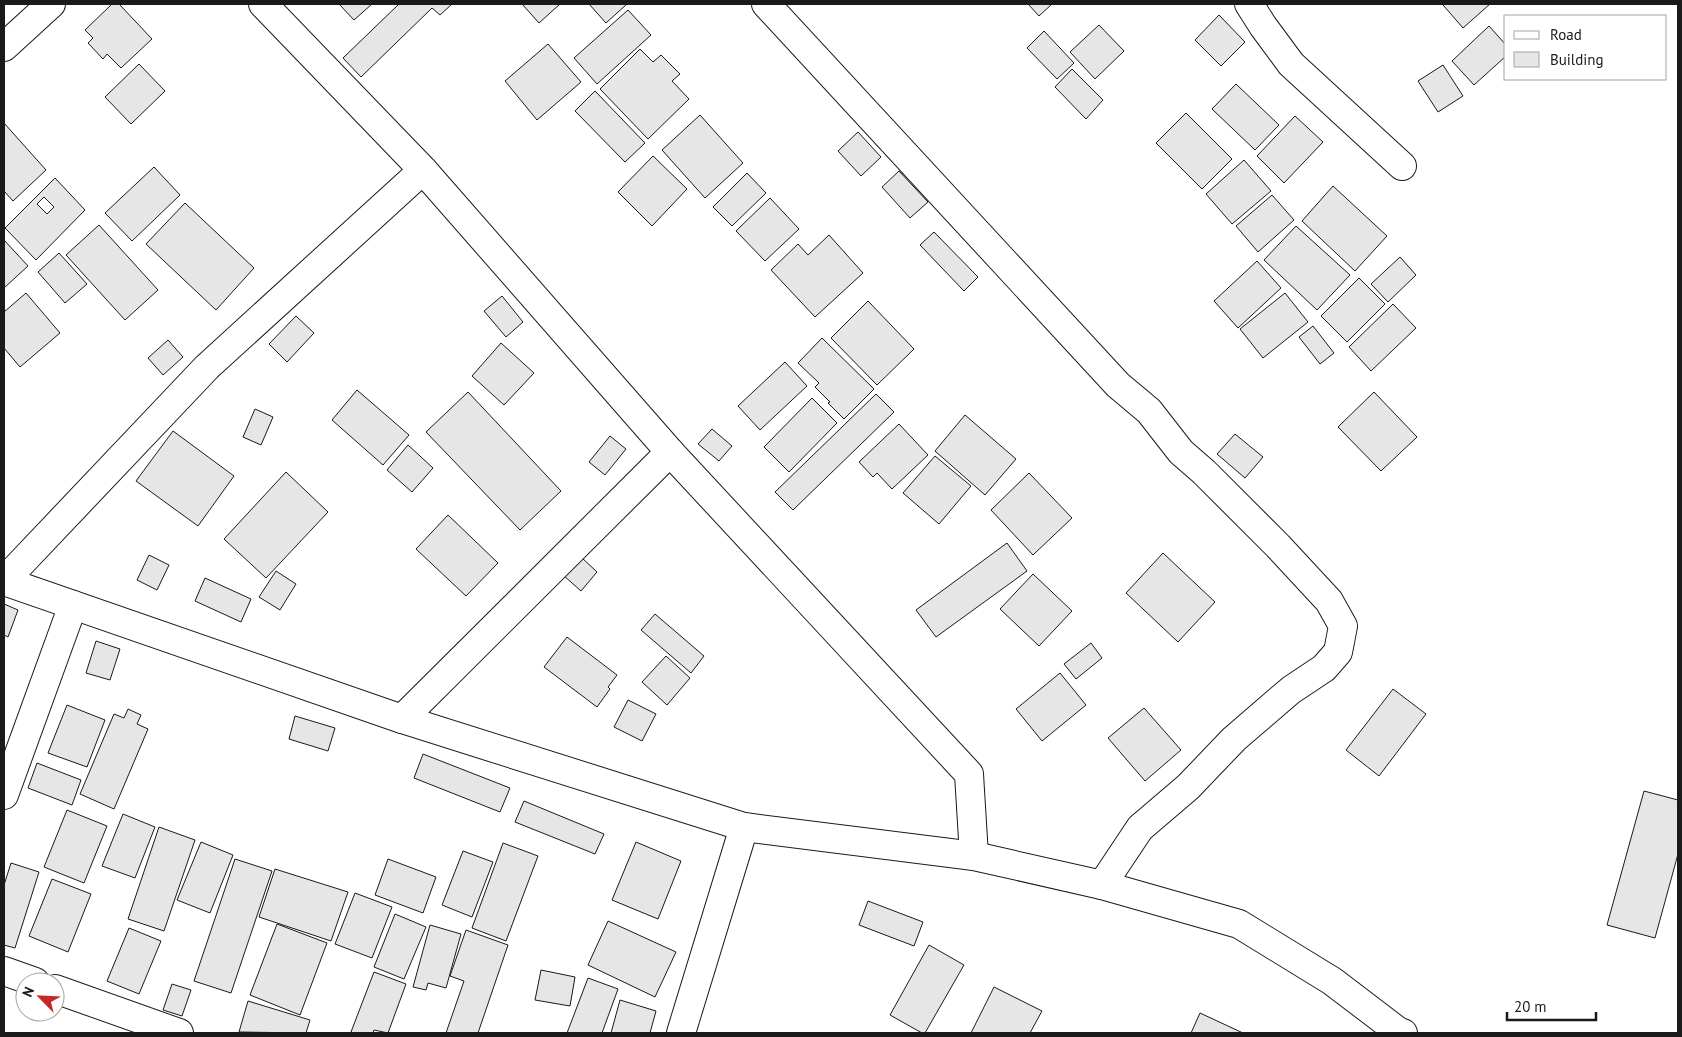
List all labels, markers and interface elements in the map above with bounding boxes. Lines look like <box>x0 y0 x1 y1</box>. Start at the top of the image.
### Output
legend <box>1504 15 1667 80</box>
text: Road <box>1550 25 1582 44</box>
text: Building <box>1550 50 1604 69</box>
north arrow <box>15 972 65 1022</box>
text: N <box>18 984 38 1000</box>
scale bar <box>1507 990 1596 1022</box>
text: 20 m <box>1514 997 1547 1016</box>

